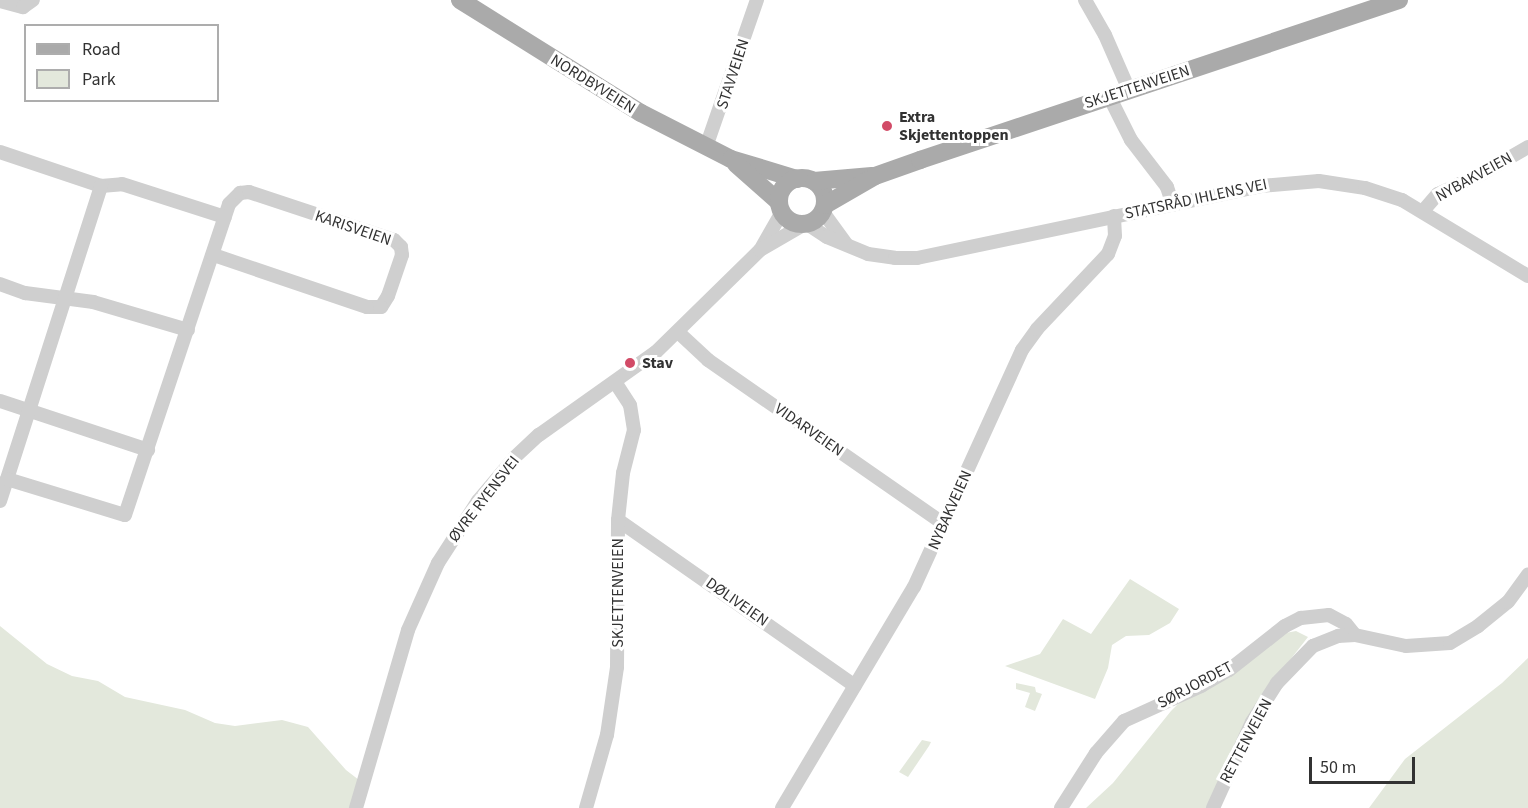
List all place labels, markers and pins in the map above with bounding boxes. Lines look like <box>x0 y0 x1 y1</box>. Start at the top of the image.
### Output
place label: Extra Skjettentoppen <box>899 107 1009 145</box>
marker: Extra Skjettentoppen <box>880 119 894 133</box>
place label: Stav <box>642 353 673 373</box>
marker: Stav <box>623 356 637 370</box>

